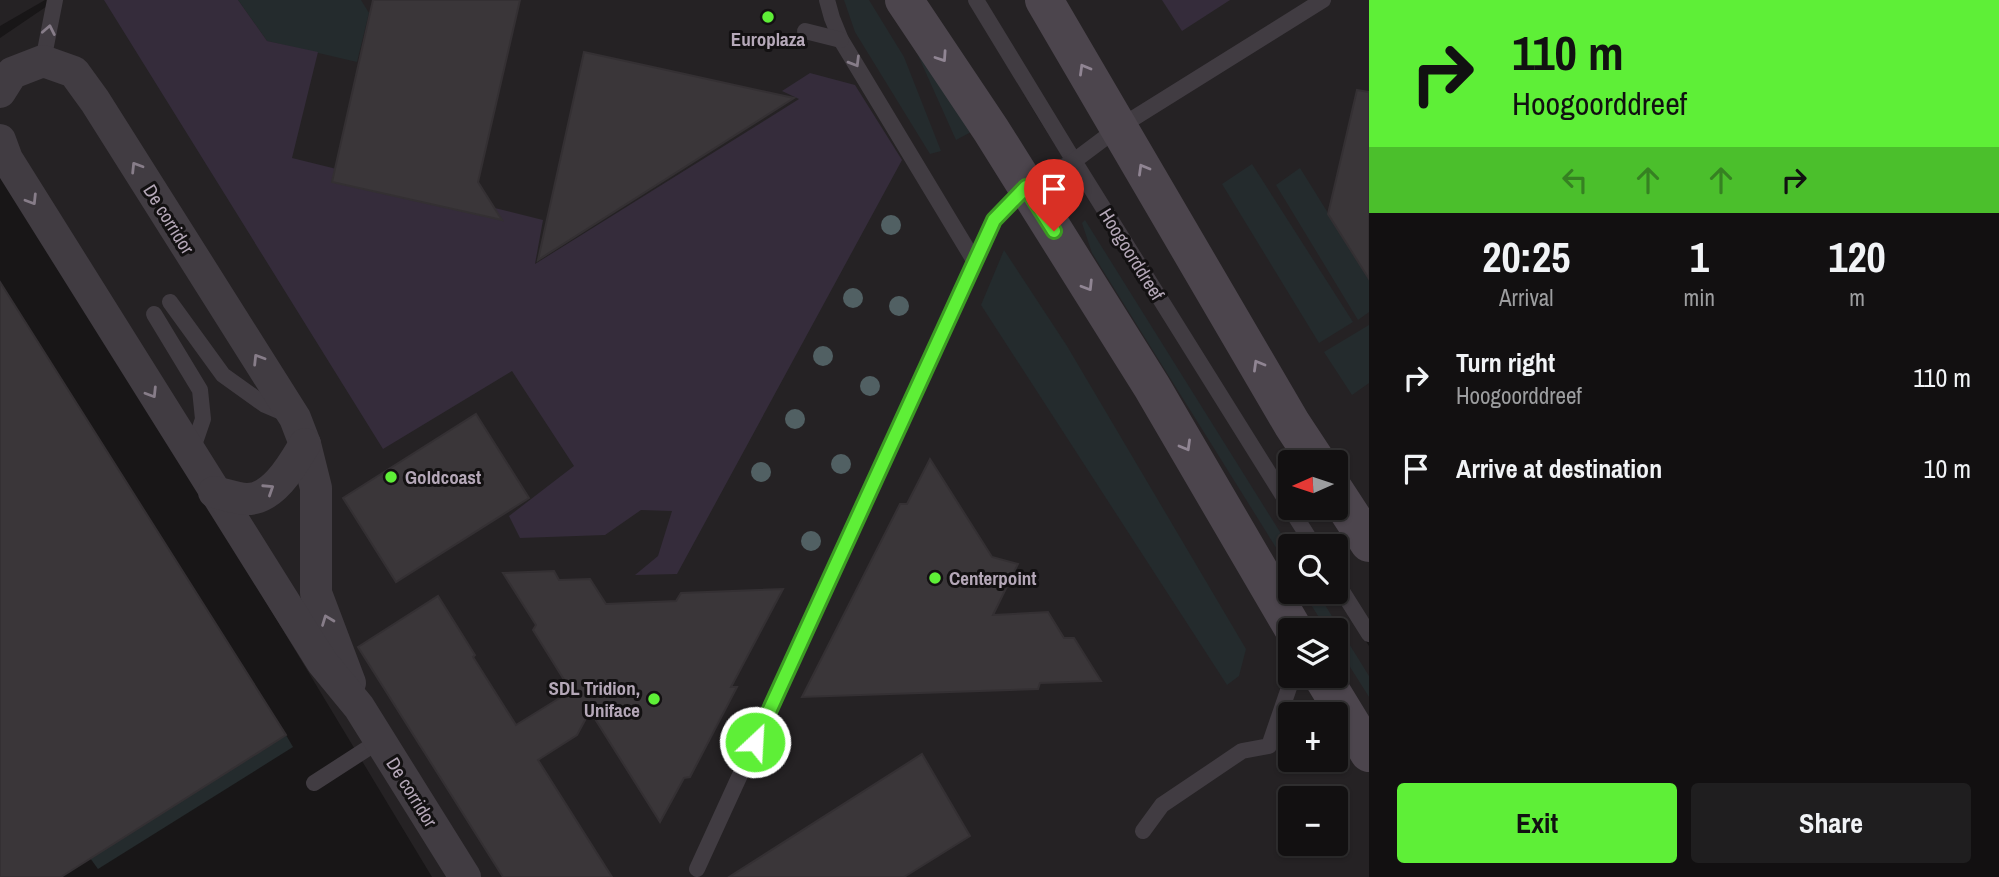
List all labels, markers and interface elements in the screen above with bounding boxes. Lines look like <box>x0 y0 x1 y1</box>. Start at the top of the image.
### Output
marker: Europlaza <box>760 9 776 25</box>
text: 110 m <box>1512 19 1624 85</box>
one-way arrow <box>40 24 55 36</box>
place label: Europlaza <box>731 26 806 52</box>
icon: right <box>1397 28 1488 119</box>
one-way arrow <box>934 49 947 62</box>
one-way arrow <box>846 55 859 68</box>
one-way arrow <box>1080 64 1093 77</box>
text: Hoogoorddreef <box>1512 82 1687 125</box>
pin <box>1024 159 1084 231</box>
icon: left <box>1556 161 1594 199</box>
icon: ahead <box>1629 161 1667 199</box>
icon: ahead <box>1702 161 1740 199</box>
icon: right <box>1775 161 1813 199</box>
one-way arrow <box>132 162 145 175</box>
one-way arrow <box>1138 164 1151 177</box>
icon: arrive <box>1035 170 1073 208</box>
street label: De corridor <box>137 179 201 260</box>
one-way arrow <box>23 192 36 205</box>
street label: Hoogoorddreef <box>1093 203 1171 306</box>
text: 20:25 <box>1482 229 1570 285</box>
text: 1 <box>1690 229 1709 285</box>
text: 120 <box>1828 229 1886 285</box>
one-way arrow <box>1080 279 1093 292</box>
text: Arrival <box>1499 282 1554 313</box>
text: min <box>1684 282 1715 313</box>
text: m <box>1849 282 1865 313</box>
text: Turn right <box>1456 345 1555 380</box>
one-way arrow <box>253 354 266 367</box>
icon: right <box>1397 359 1435 397</box>
one-way arrow <box>1253 360 1266 373</box>
text: 110 m <box>1913 360 1971 395</box>
text: Hoogoorddreef <box>1456 380 1582 411</box>
one-way arrow <box>143 385 156 398</box>
one-way arrow <box>1178 439 1191 452</box>
north arrow <box>1278 450 1348 520</box>
map controls <box>1278 450 1348 856</box>
icon: arrive <box>1397 450 1435 488</box>
text: Arrive at destination <box>1456 451 1662 486</box>
text: 10 m <box>1924 451 1971 486</box>
place label: Goldcoast <box>405 464 481 490</box>
marker: Goldcoast <box>383 469 399 485</box>
one-way arrow <box>261 484 274 497</box>
button: search <box>1278 534 1348 604</box>
place label: Centerpoint <box>949 565 1036 591</box>
marker: Centerpoint <box>927 570 943 586</box>
one-way arrow <box>321 614 335 626</box>
button: layers <box>1278 618 1348 688</box>
place label: SDL Tridion, Uniface <box>548 675 640 723</box>
marker: SDL Tridion, Uniface <box>646 691 662 707</box>
button: + <box>1278 702 1348 772</box>
position arrow <box>718 705 792 779</box>
street label: De corridor <box>380 752 444 833</box>
button: Exit <box>1397 783 1677 863</box>
button: Share <box>1691 783 1971 863</box>
button: − <box>1278 786 1348 856</box>

